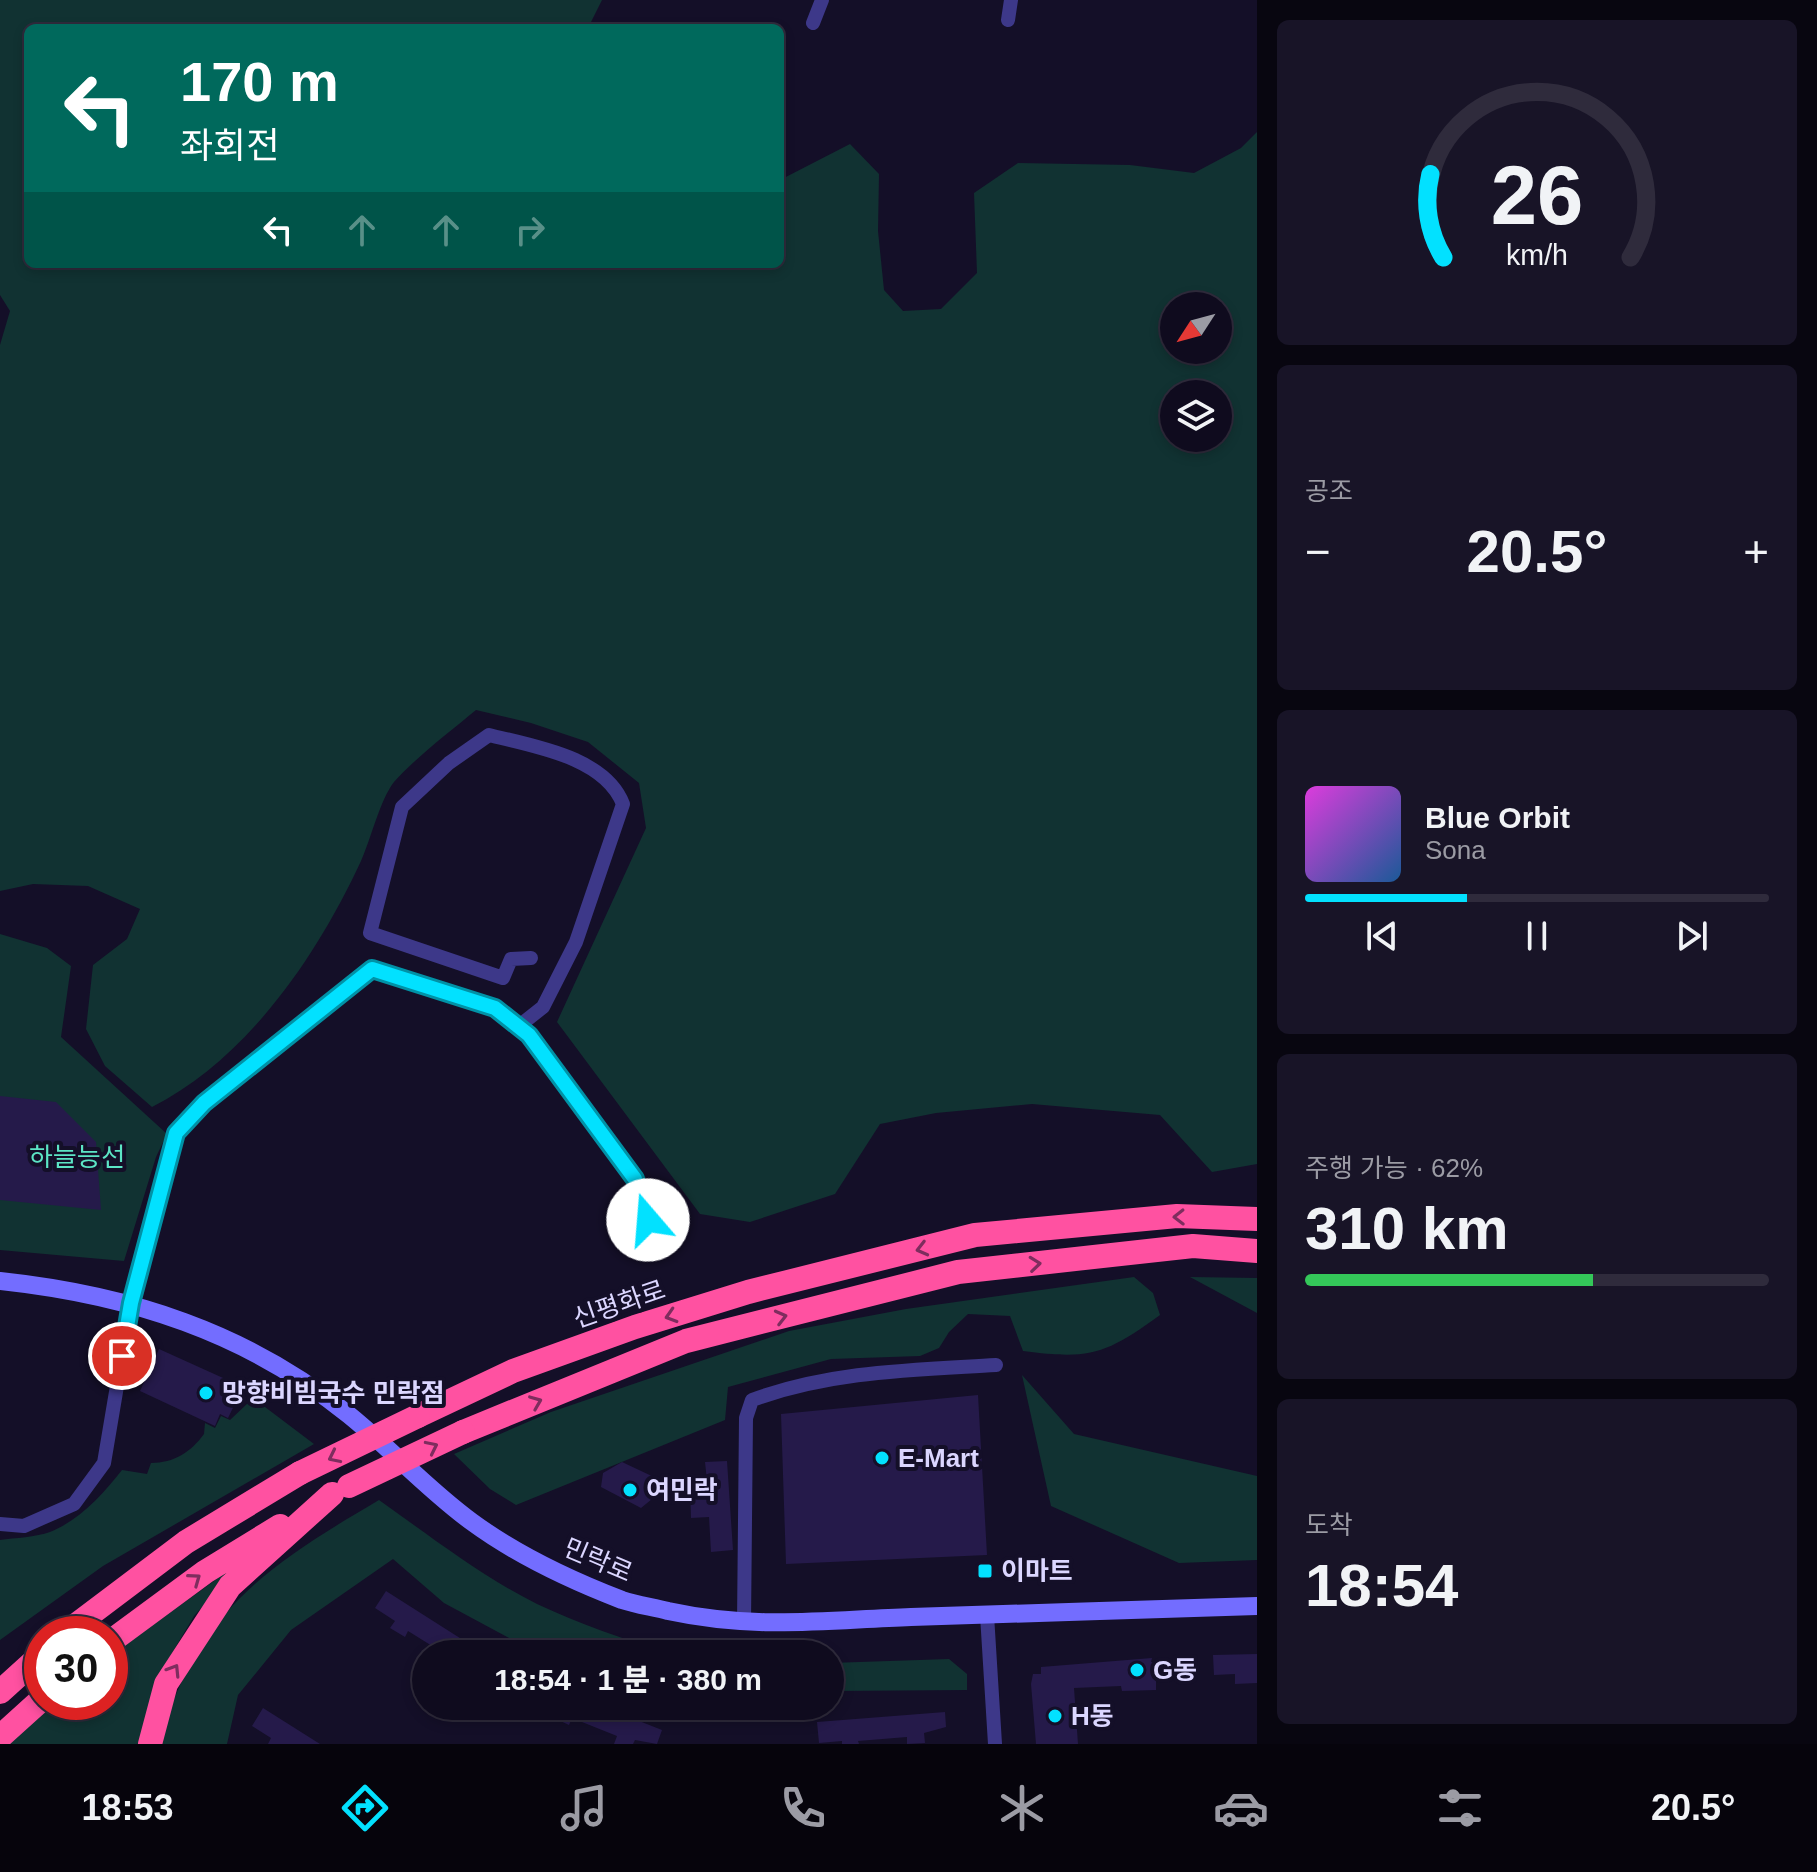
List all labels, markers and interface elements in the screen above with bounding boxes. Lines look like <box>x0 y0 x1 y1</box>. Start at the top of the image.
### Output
text: 170 m <box>180 50 339 113</box>
icon: left <box>48 56 152 160</box>
text: 좌회전 <box>180 125 279 166</box>
text: 26 <box>1491 149 1583 242</box>
icon: left <box>256 208 300 252</box>
icon: ahead <box>340 208 384 252</box>
icon: ahead <box>424 208 468 252</box>
icon: right <box>508 208 552 252</box>
text: km/h <box>1506 240 1568 272</box>
north arrow <box>1160 292 1232 364</box>
map controls <box>1160 292 1232 452</box>
button: layers <box>1160 380 1232 452</box>
text: 공조 <box>1305 476 1353 506</box>
text: 20.5° <box>1467 518 1607 585</box>
text: − <box>1305 527 1331 576</box>
text: + <box>1743 527 1769 576</box>
text: Blue Orbit <box>1425 801 1570 834</box>
text: Sona <box>1425 835 1486 865</box>
icon: previous <box>1360 914 1404 958</box>
icon: pause <box>1515 914 1559 958</box>
icon: next <box>1670 914 1714 958</box>
park label: 하늘능선 <box>29 1142 125 1172</box>
text: 주행 가능 · 62% <box>1305 1153 1483 1183</box>
position arrow <box>606 1178 690 1262</box>
text: 310 km <box>1305 1195 1509 1262</box>
one-way arrow <box>1172 1208 1185 1226</box>
one-way arrow <box>915 1239 929 1256</box>
one-way arrow <box>1028 1255 1041 1272</box>
street label: 신평화로 <box>569 1274 669 1334</box>
one-way arrow <box>664 1307 678 1323</box>
one-way arrow <box>773 1310 787 1327</box>
pin <box>88 1322 156 1390</box>
icon: arrive <box>100 1334 144 1378</box>
place label: 망향비빔국수 민락점 <box>222 1378 445 1408</box>
marker: 망향비빔국수 민락점 <box>197 1384 215 1402</box>
one-way arrow <box>528 1396 542 1412</box>
one-way arrow <box>423 1441 438 1457</box>
place label: E-Mart <box>898 1443 979 1473</box>
one-way arrow <box>328 1447 342 1463</box>
marker: E-Mart <box>873 1449 891 1467</box>
place label: 여민락 <box>646 1475 718 1505</box>
marker: 여민락 <box>621 1481 639 1499</box>
text: 도착 <box>1305 1510 1353 1540</box>
street label: 민락로 <box>559 1532 637 1588</box>
text: 18:54 <box>1305 1552 1458 1619</box>
place label: 이마트 <box>1001 1556 1073 1586</box>
marker: 이마트 <box>976 1562 994 1580</box>
one-way arrow <box>187 1574 201 1589</box>
speed limit sign: 30 <box>24 1616 128 1720</box>
place label: G동 <box>1153 1655 1197 1685</box>
marker: G동 <box>1128 1661 1146 1679</box>
text: 18:54 · 1 분 · 380 m <box>494 1663 762 1696</box>
one-way arrow <box>164 1665 179 1679</box>
place label: H동 <box>1071 1701 1114 1731</box>
marker: H동 <box>1046 1707 1064 1725</box>
icon: directions <box>337 1780 393 1836</box>
icon: music <box>556 1780 612 1836</box>
icon: phone <box>775 1780 831 1836</box>
icon: climate <box>994 1780 1050 1836</box>
icon: car <box>1213 1780 1269 1836</box>
icon: filters <box>1432 1780 1488 1836</box>
text: 18:53 <box>82 1787 174 1828</box>
text: 20.5° <box>1651 1787 1735 1828</box>

